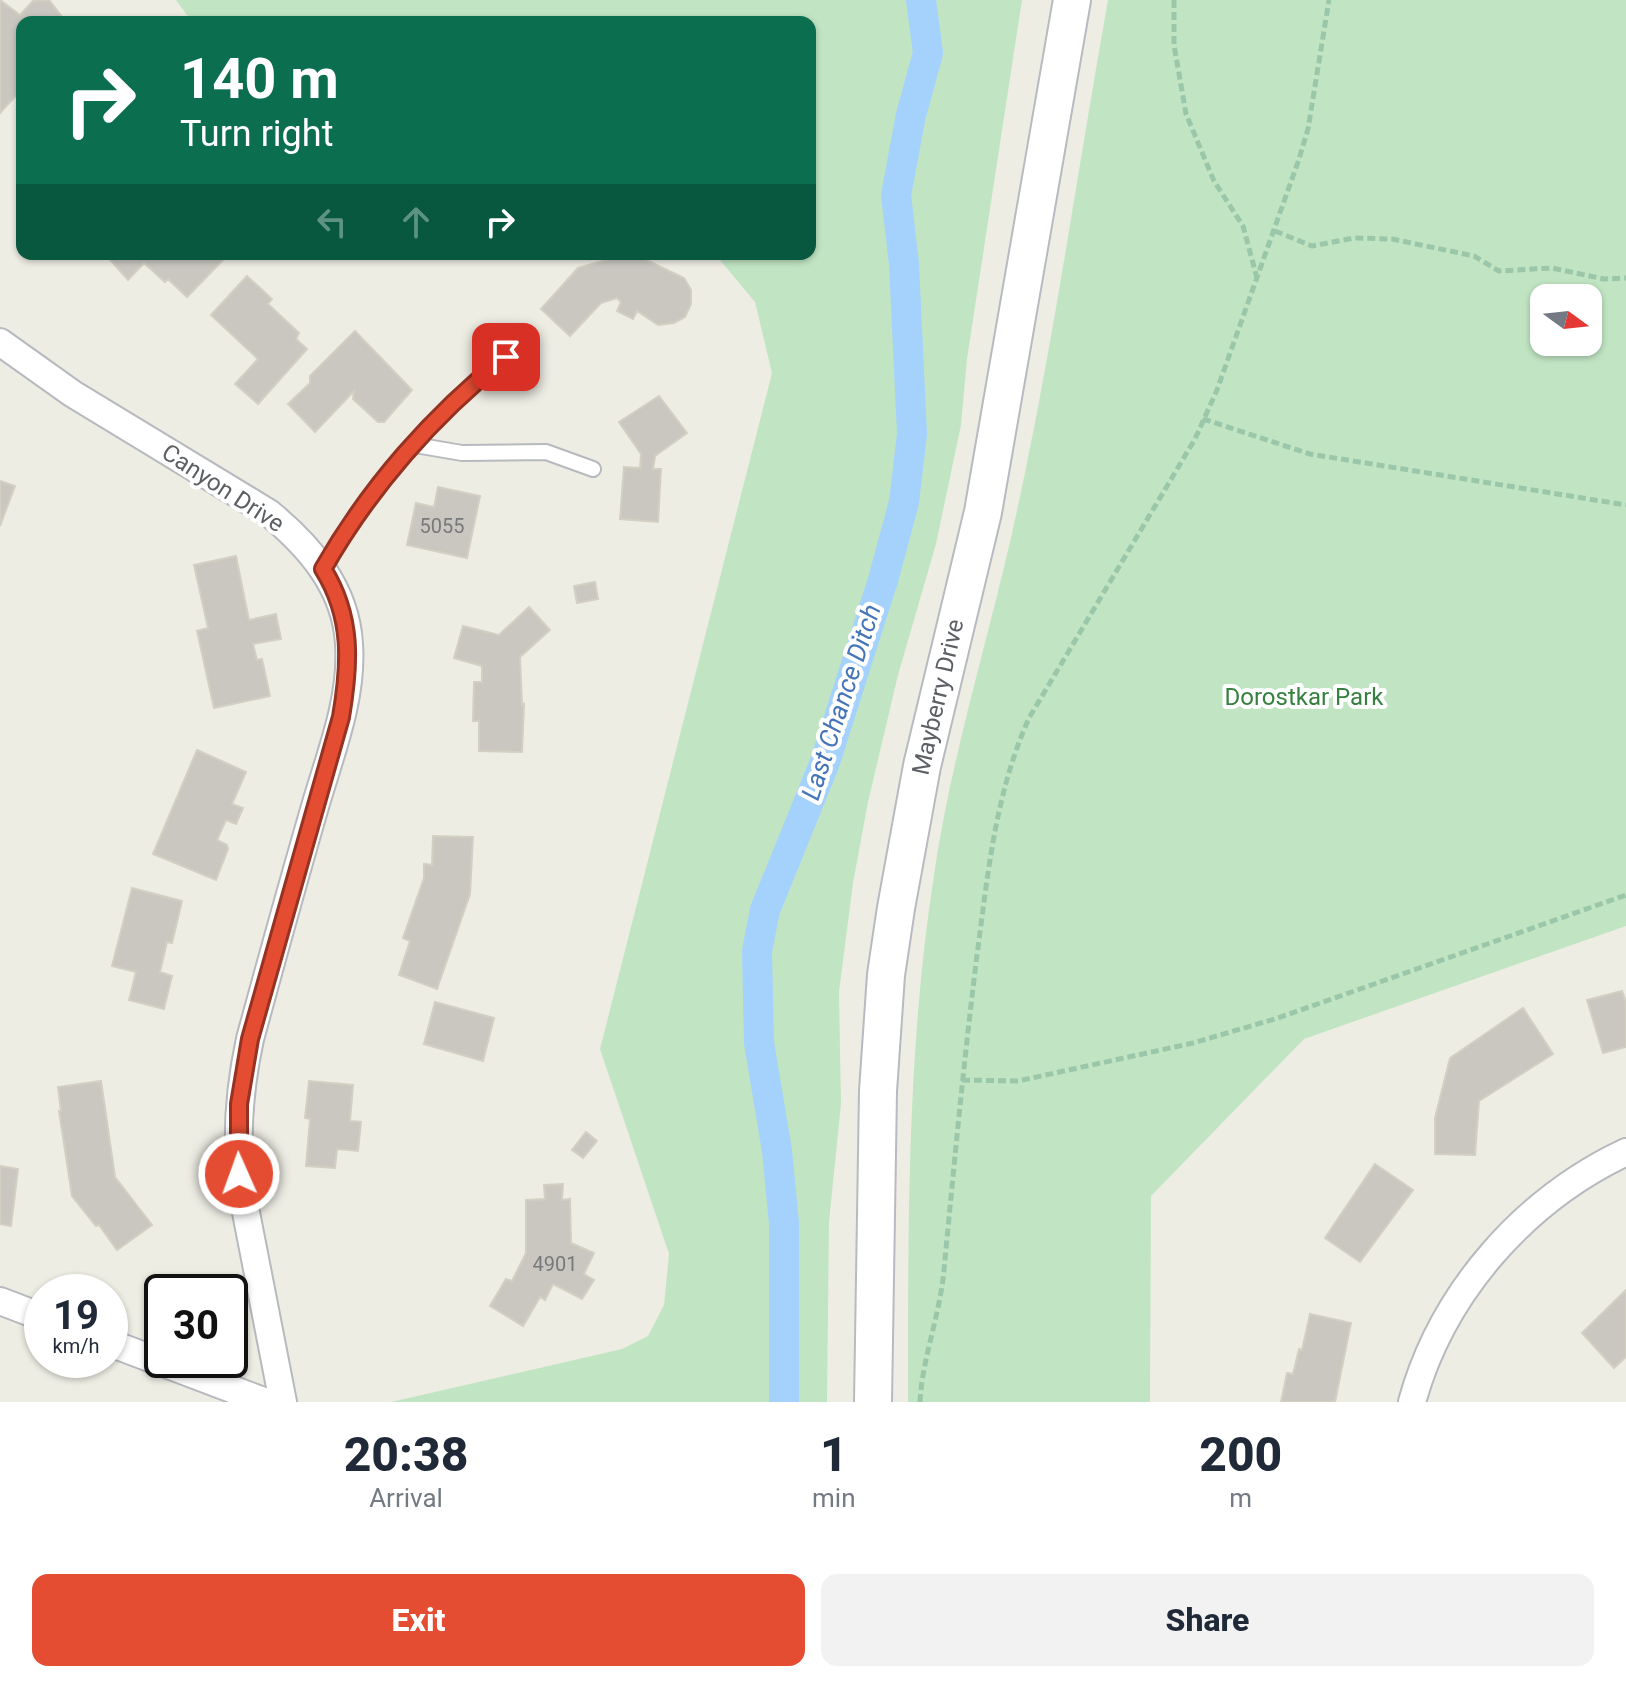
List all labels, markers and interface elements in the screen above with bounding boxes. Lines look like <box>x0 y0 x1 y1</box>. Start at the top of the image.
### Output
text: 140 m <box>180 46 339 112</box>
icon: right <box>48 48 152 152</box>
text: Turn right <box>180 113 333 155</box>
icon: left <box>310 200 354 244</box>
icon: ahead <box>394 200 438 244</box>
icon: right <box>478 200 522 244</box>
north arrow <box>1530 284 1602 356</box>
map controls <box>1530 284 1602 356</box>
pin <box>472 323 540 391</box>
icon: arrive <box>484 335 528 379</box>
street label: Canyon Drive <box>157 438 289 538</box>
house number: 5055 <box>420 514 464 538</box>
water label: Last Chance Ditch <box>795 600 887 804</box>
street label: Mayberry Drive <box>906 616 970 778</box>
park label: Dorostkar Park <box>1225 683 1384 711</box>
position arrow <box>197 1132 281 1216</box>
house number: 4901 <box>533 1252 577 1276</box>
speed limit sign: 30 <box>144 1274 248 1378</box>
text: 19 <box>53 1292 99 1339</box>
text: km/h <box>53 1334 99 1358</box>
text: 20:38 <box>344 1426 468 1483</box>
text: 1 <box>820 1426 848 1483</box>
text: 200 <box>1199 1426 1282 1483</box>
text: Arrival <box>369 1483 443 1513</box>
text: min <box>812 1483 856 1513</box>
text: m <box>1229 1483 1252 1513</box>
button: Exit <box>32 1574 805 1666</box>
button: Share <box>821 1574 1594 1666</box>

